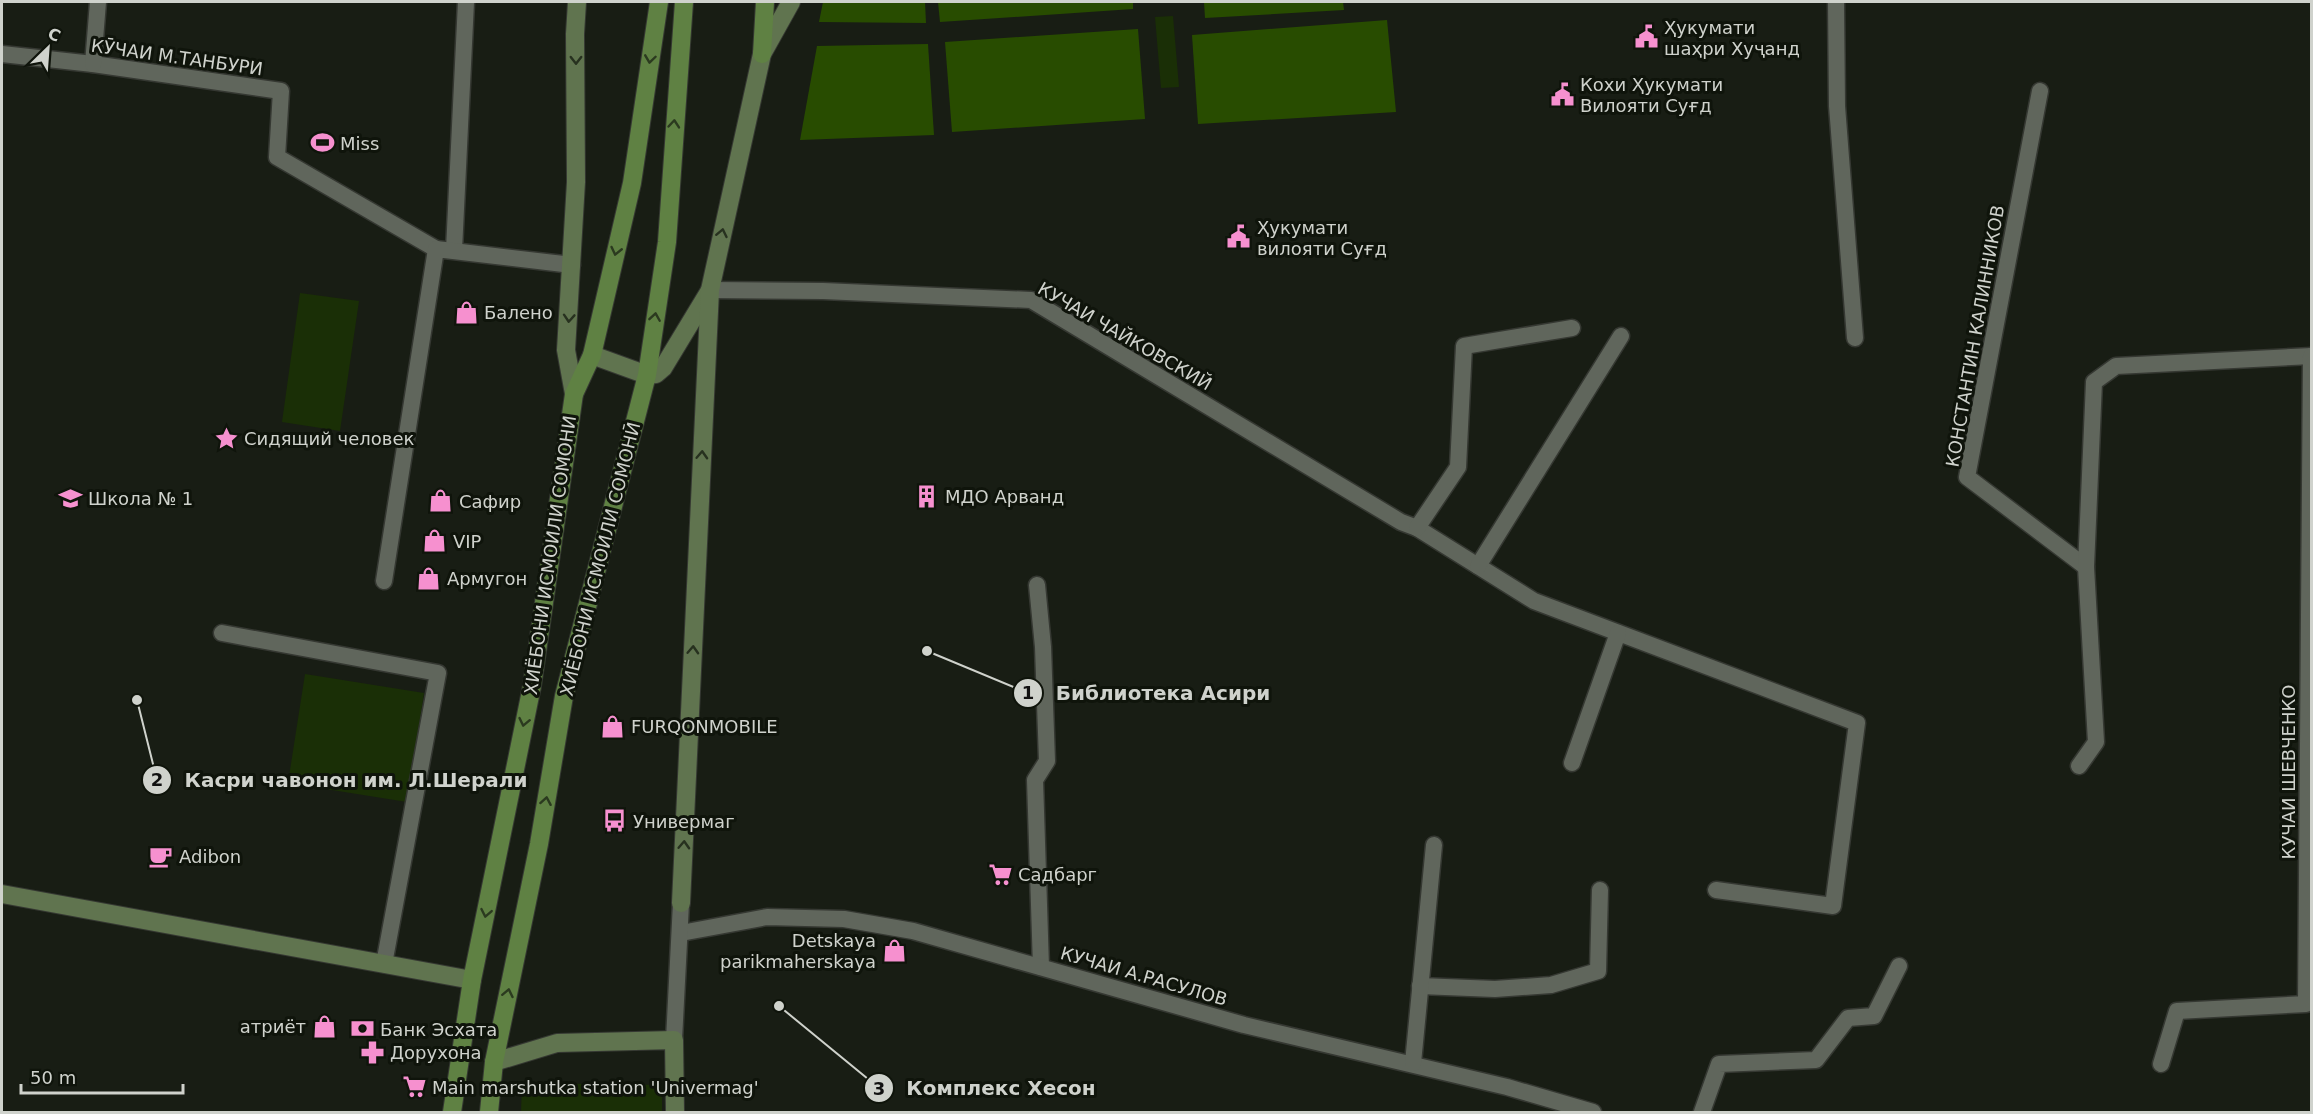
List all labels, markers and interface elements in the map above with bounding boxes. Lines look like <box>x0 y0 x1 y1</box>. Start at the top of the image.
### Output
place label: Ҳукумати шаҳри Хуҷанд <box>1664 17 1800 59</box>
north arrow <box>18 18 78 78</box>
text: С <box>45 24 63 46</box>
public building icon: Ҳукумати шаҳри Хуҷанд <box>1633 24 1659 50</box>
street label: КӮЧАИ М.ТАНБУРИ <box>90 35 264 79</box>
one-way arrow <box>569 55 582 64</box>
one-way arrow <box>644 55 656 64</box>
place label: Кохи Ҳукумати Вилояти Суғд <box>1580 74 1723 116</box>
public building icon: Кохи Ҳукумати Вилояти Суғд <box>1549 81 1575 107</box>
one-way arrow <box>667 119 680 128</box>
sports icon: Miss <box>309 130 335 156</box>
place label: Miss <box>340 133 379 154</box>
street label: КОНСТАНТИН КАЛИННИКОВ <box>1942 203 2008 469</box>
place label: Ҳукумати вилояти Суғд <box>1257 217 1387 259</box>
public building icon: Ҳукумати вилояти Суғд <box>1226 224 1252 250</box>
one-way arrow <box>715 228 728 238</box>
one-way arrow <box>610 246 623 256</box>
street label: КУЧАИ ЧАЙКОВСКИЙ <box>1034 278 1216 394</box>
shop icon: Балено <box>453 299 479 325</box>
place label: Балено <box>484 302 553 323</box>
one-way arrow <box>562 313 575 322</box>
one-way arrow <box>649 313 661 322</box>
street label: ХИЁБОНИ ИСМОИЛИ СОМОНИ <box>520 414 580 696</box>
street label: ХИЁБОНИ ИСМОИЛИ СОМОНӢ <box>556 420 644 698</box>
place icon: Сидящий человек <box>213 425 239 451</box>
place label: Сидящий человек <box>244 428 415 449</box>
one-way arrow <box>696 451 709 460</box>
building icon: МДО Арванд <box>914 483 940 509</box>
school or university icon: Школа № 1 <box>57 485 83 511</box>
place label: МДО Арванд <box>945 486 1064 507</box>
place label: Школа № 1 <box>88 488 193 509</box>
shop icon: Сафир <box>428 488 454 514</box>
place label: Сафир <box>459 491 521 512</box>
shop icon: VIP <box>422 528 448 554</box>
place label: VIP <box>453 531 482 552</box>
shop icon: Армугон <box>416 565 442 591</box>
place label: Армугон <box>447 568 527 589</box>
one-way arrow <box>686 645 699 654</box>
callout: Библиотека Асири <box>1013 674 1282 712</box>
text: Библиотека Асири <box>1056 681 1270 705</box>
text: 1 <box>1022 682 1034 703</box>
street label: КУЧАИ ШЕВЧЕНКО <box>2278 685 2299 859</box>
shop icon: FURQONMOBILE <box>600 713 626 739</box>
place label: FURQONMOBILE <box>631 716 778 737</box>
one-way arrow <box>518 717 531 727</box>
callout: Касри чавонон им. Л.Шерали <box>142 761 539 799</box>
text: Касри чавонон им. Л.Шерали <box>185 768 527 792</box>
text: 2 <box>151 769 163 790</box>
one-way arrow <box>539 797 552 807</box>
bus stop icon: Универмаг <box>602 808 628 834</box>
place label: Универмаг <box>633 811 735 832</box>
one-way arrow <box>677 840 690 849</box>
cafe icon: Adibon <box>148 843 174 869</box>
place label: Adibon <box>179 846 241 867</box>
supermarket icon: Садбарг <box>987 861 1013 887</box>
place label: Садбарг <box>1018 864 1097 885</box>
one-way arrow <box>480 908 493 918</box>
place label: Detskaya parikmaherskaya <box>720 930 876 972</box>
shop icon: Detskaya parikmaherskaya <box>881 937 907 963</box>
street label: КУЧАИ А.РАСУЛОВ <box>1058 942 1230 1010</box>
one-way arrow <box>501 988 514 998</box>
shop icon: атриёт <box>311 1013 337 1039</box>
place label: атриёт <box>240 1016 306 1037</box>
bank icon: Банк Эсхата <box>349 1016 375 1042</box>
place label: Банк Эсхата <box>380 1019 497 1040</box>
pharmacy icon: Дорухона <box>359 1039 385 1065</box>
place label: Дорухона <box>390 1042 482 1063</box>
scale bar <box>21 1057 183 1095</box>
text: 50 m <box>30 1067 76 1088</box>
callout: Комплекс Хесон <box>864 1069 1107 1107</box>
supermarket icon: Main marshutka station 'Univermag' <box>401 1074 427 1100</box>
text: Комплекс Хесон <box>906 1076 1096 1100</box>
place label: Main marshutka station 'Univermag' <box>432 1077 759 1098</box>
text: 3 <box>873 1078 885 1099</box>

